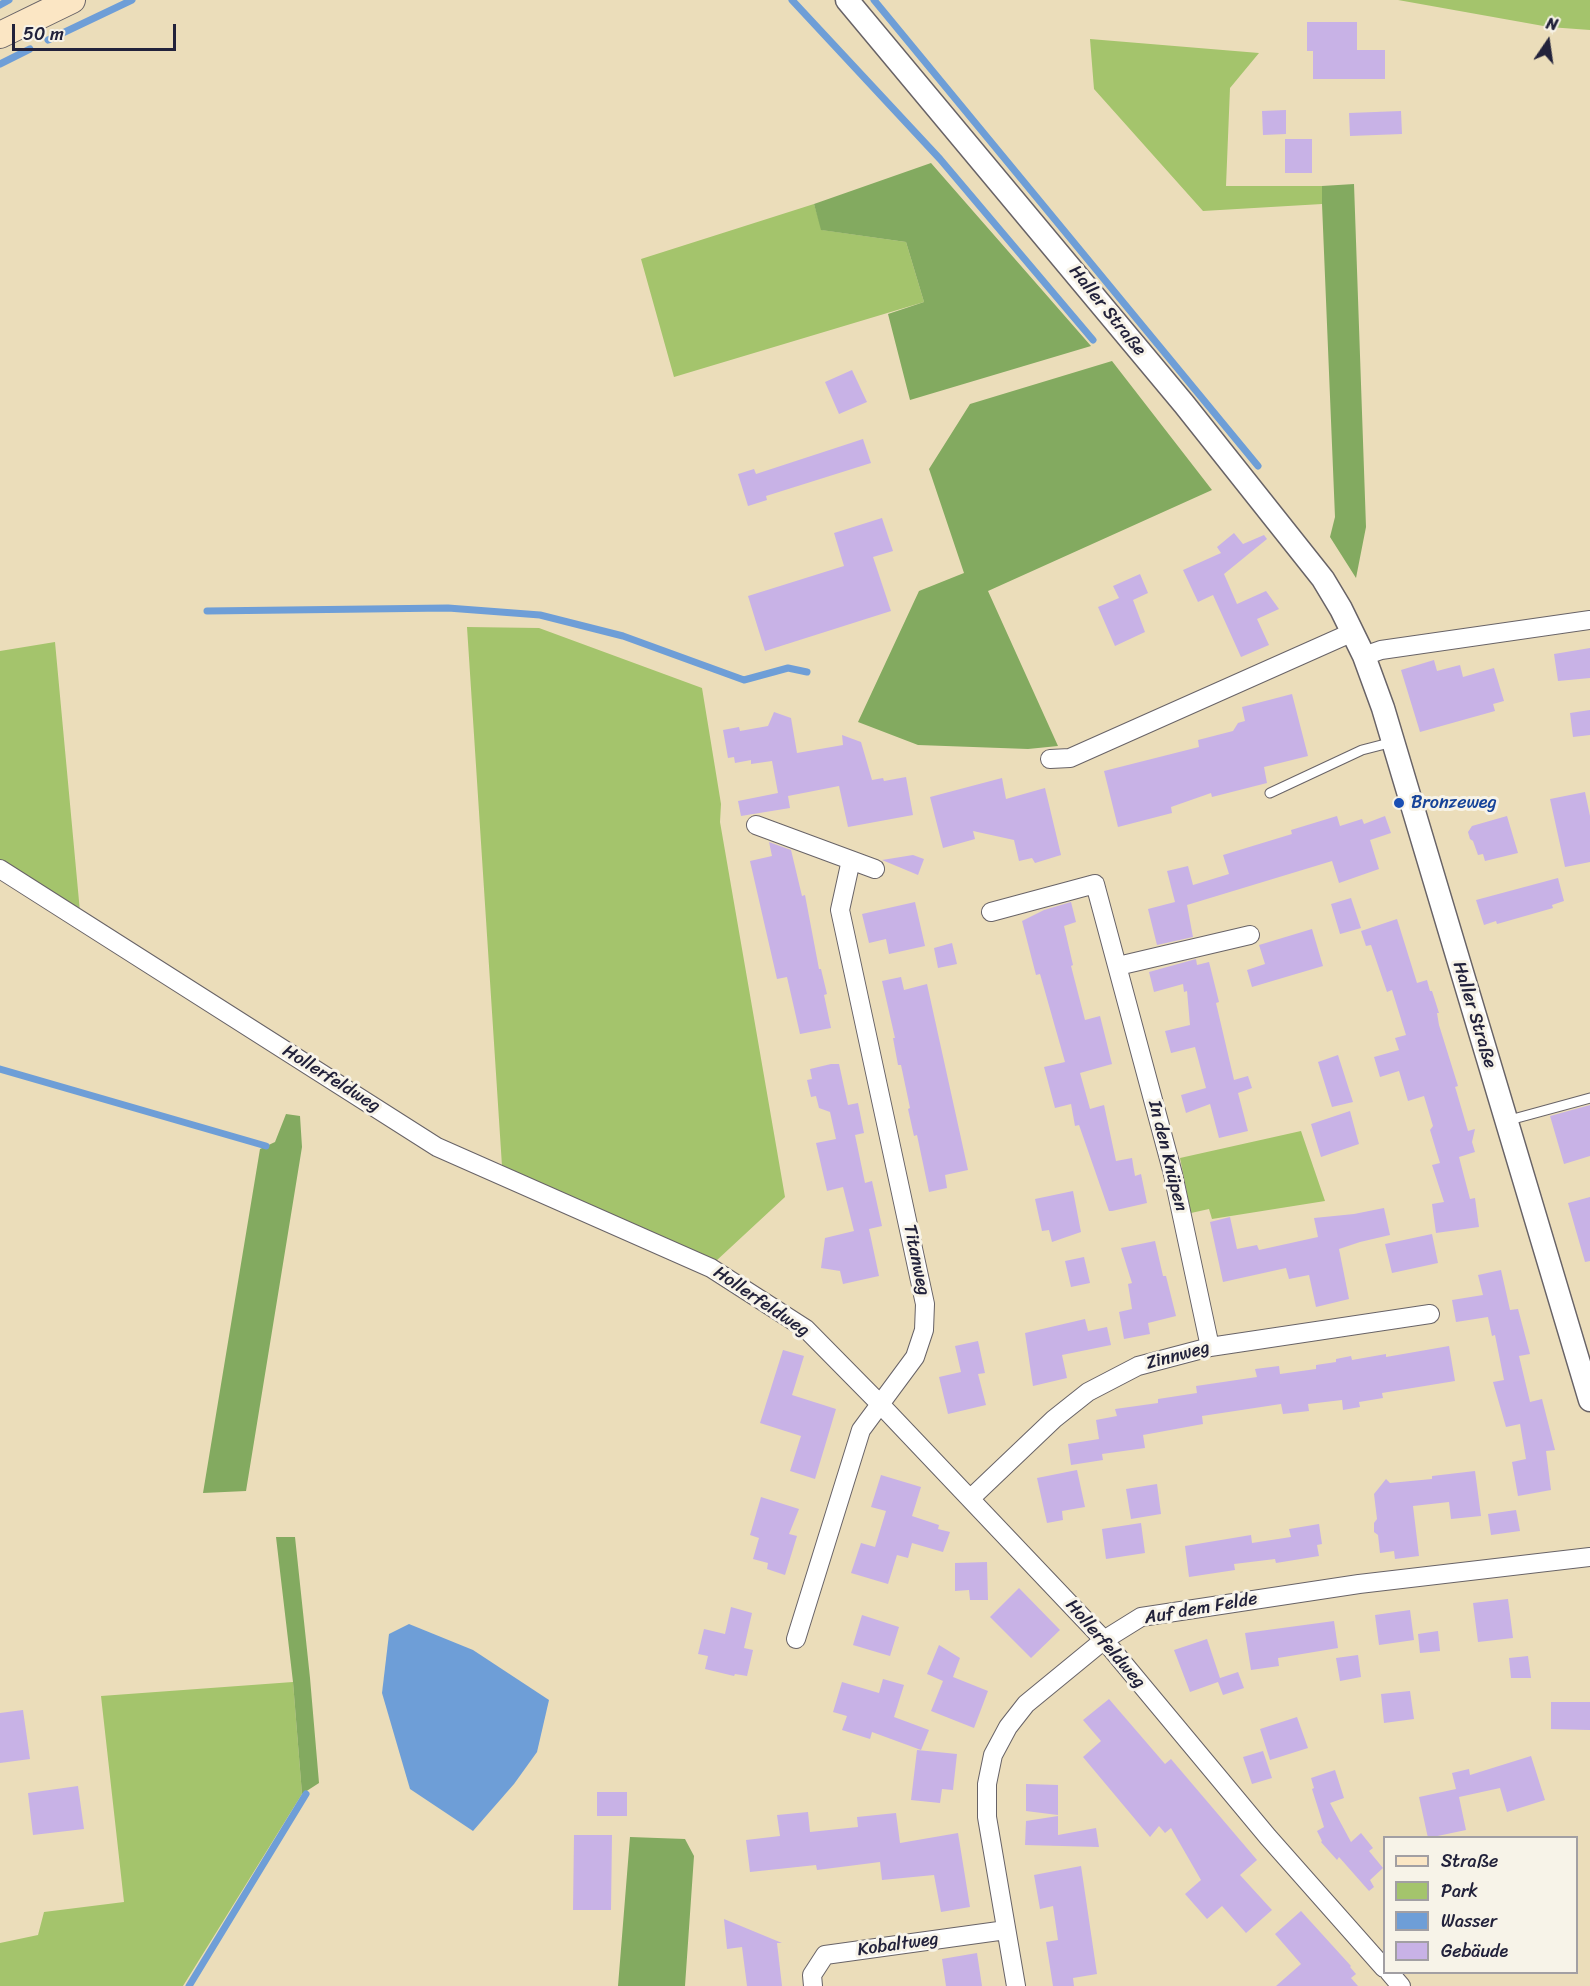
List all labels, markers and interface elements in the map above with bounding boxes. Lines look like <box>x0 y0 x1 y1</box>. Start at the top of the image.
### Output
text: N <box>1543 9 1561 39</box>
scale bar <box>15 12 178 50</box>
north arrow <box>1518 12 1578 72</box>
text: 50 m <box>23 18 64 50</box>
street label: Haller Straße <box>1064 261 1150 361</box>
place label: Bronzeweg <box>1411 792 1497 814</box>
marker: Bronzeweg <box>1392 796 1406 810</box>
street label: Haller Straße <box>1448 959 1500 1071</box>
street label: Hollerfeldweg <box>278 1040 384 1118</box>
street label: In den Knüpen <box>1143 1098 1191 1214</box>
street label: Titanweg <box>898 1223 934 1297</box>
street label: Hollerfeldweg <box>709 1262 813 1342</box>
street label: Zinnweg <box>1144 1337 1212 1375</box>
street label: Auf dem Felde <box>1143 1588 1259 1630</box>
street label: Hollerfeldweg <box>1060 1595 1150 1693</box>
legend <box>1383 1836 1578 1974</box>
text: Straße <box>1441 1845 1498 1877</box>
text: Park <box>1441 1875 1478 1907</box>
text: Wasser <box>1441 1905 1497 1937</box>
street label: Kobaltweg <box>856 1929 940 1961</box>
text: Gebäude <box>1441 1935 1508 1967</box>

